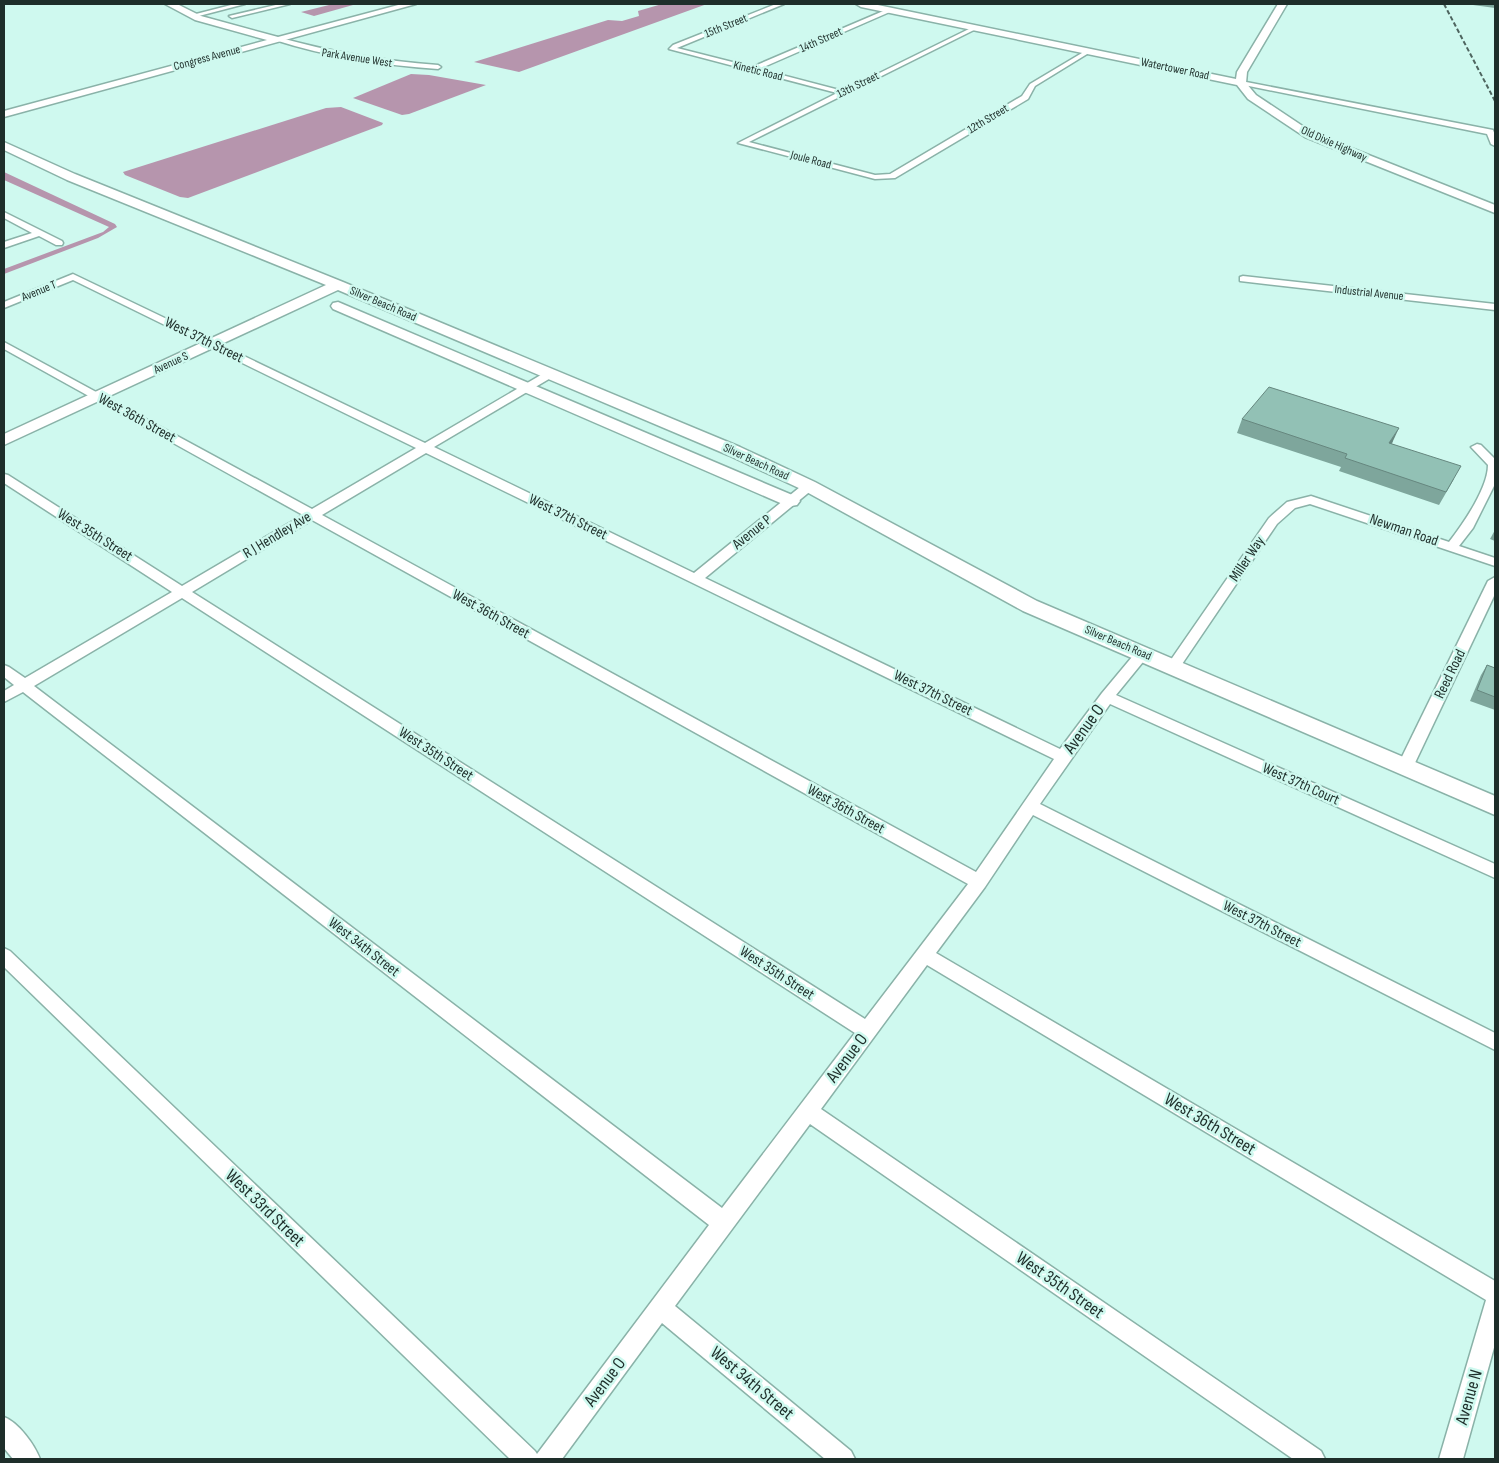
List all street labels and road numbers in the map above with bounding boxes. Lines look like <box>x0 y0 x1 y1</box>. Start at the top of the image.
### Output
street label: 15th Street <box>702 10 750 41</box>
street label: 14th Street <box>797 24 845 56</box>
street label: Congress Avenue <box>172 42 242 74</box>
street label: Park Avenue West <box>321 45 394 71</box>
street label: Watertower Road <box>1139 54 1211 84</box>
street label: Kinetic Road <box>732 58 784 84</box>
street label: 13th Street <box>834 68 882 102</box>
street label: 12th Street <box>965 101 1012 137</box>
street label: Old Dixie Highway <box>1299 123 1370 165</box>
street label: Joule Road <box>788 147 833 173</box>
street label: Avenue T <box>19 277 59 305</box>
street label: Industrial Avenue <box>1334 282 1404 304</box>
street label: Silver Beach Road <box>347 283 419 325</box>
street label: West 37th Street <box>161 313 247 367</box>
street label: Avenue S <box>150 349 191 378</box>
street label: West 36th Street <box>95 389 179 447</box>
street label: Silver Beach Road <box>721 440 791 484</box>
street label: West 37th Street <box>525 490 611 544</box>
street label: West 35th Street <box>54 504 137 566</box>
street label: R J Hendley Ave <box>240 507 314 563</box>
street label: Newman Road <box>1367 509 1441 551</box>
street label: Avenue P <box>728 510 776 554</box>
street label: Miller Way <box>1225 532 1269 585</box>
street label: West 36th Street <box>449 585 533 643</box>
street label: Silver Beach Road <box>1082 622 1154 664</box>
street label: Reed Road <box>1430 646 1470 702</box>
street label: West 37th Street <box>890 666 976 720</box>
street label: Avenue O <box>1059 700 1109 759</box>
street label: West 35th Street <box>395 723 477 785</box>
street label: West 37th Court <box>1260 759 1343 810</box>
street label: West 36th Street <box>804 780 888 838</box>
street label: West 37th Street <box>1220 896 1305 952</box>
street label: West 34th Street <box>324 913 404 981</box>
street label: West 35th Street <box>736 942 818 1004</box>
street label: Avenue O <box>821 1029 872 1087</box>
street label: West 36th Street <box>1160 1088 1260 1160</box>
street label: West 33rd Street <box>221 1165 309 1251</box>
street label: West 35th Street <box>1012 1247 1108 1323</box>
street label: West 34th Street <box>706 1342 798 1424</box>
street label: Avenue O <box>579 1353 630 1411</box>
street label: Avenue N <box>1451 1367 1487 1428</box>

